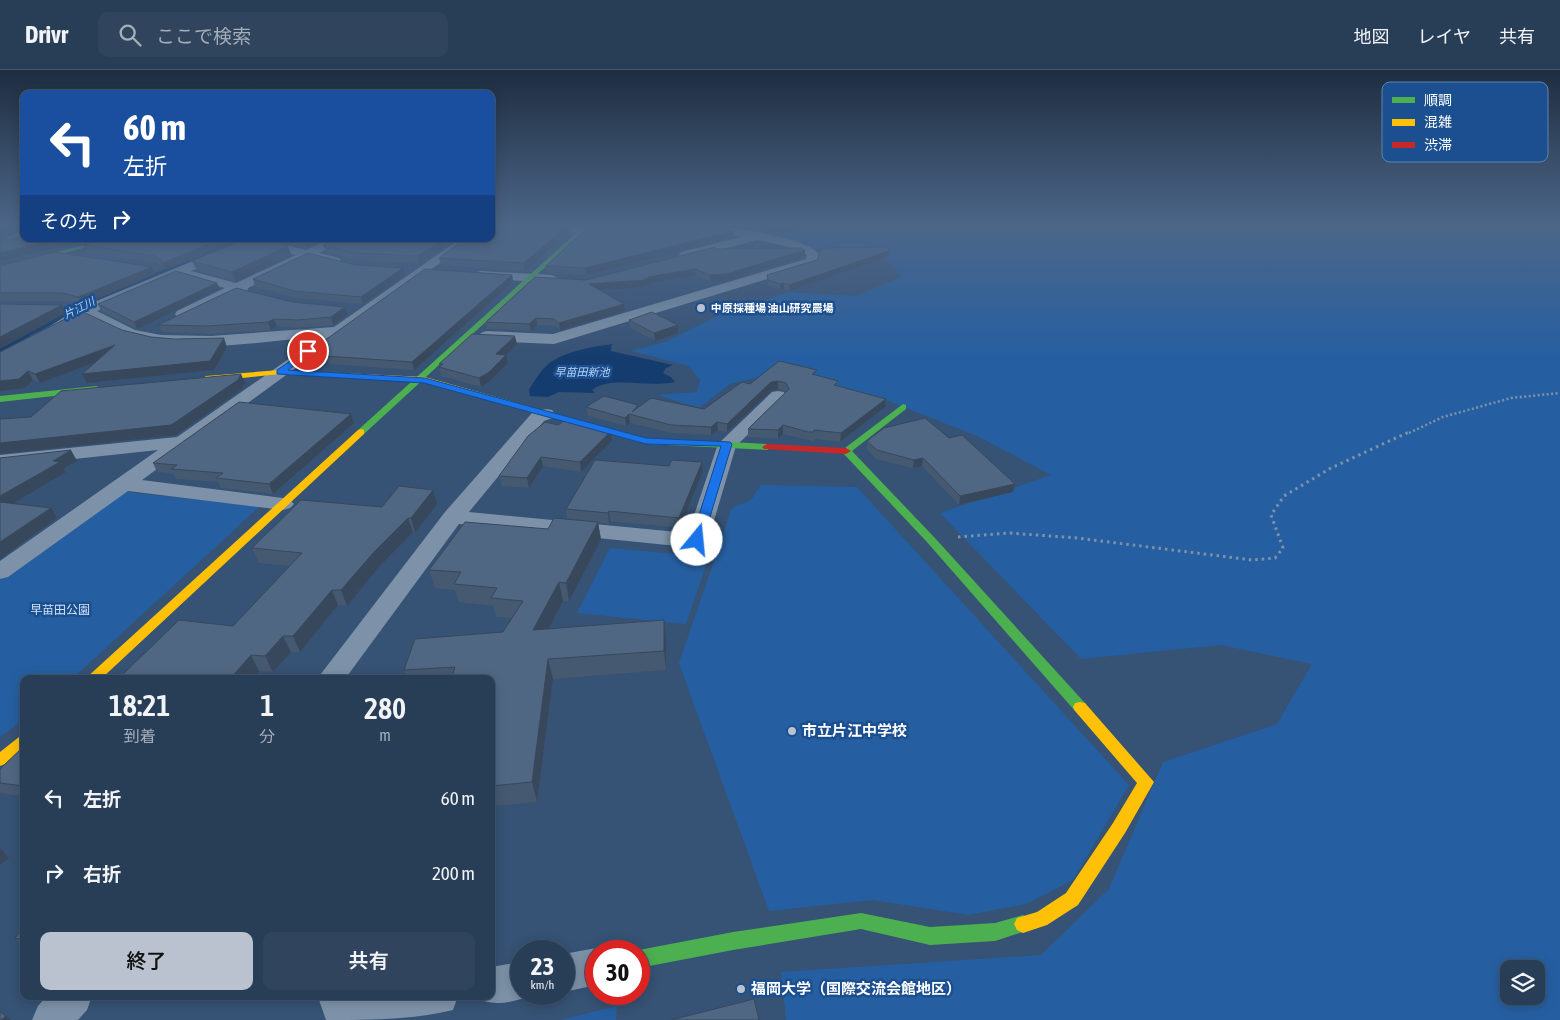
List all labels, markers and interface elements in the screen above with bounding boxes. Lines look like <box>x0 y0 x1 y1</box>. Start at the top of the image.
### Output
search box <box>98 12 448 57</box>
text: Drivr <box>25 21 68 48</box>
icon: search <box>116 21 144 49</box>
text: ここで検索 <box>156 25 251 47</box>
text: 地図 <box>1354 26 1390 47</box>
text: レイヤ <box>1418 26 1471 47</box>
text: 共有 <box>1499 26 1535 47</box>
legend <box>1382 82 1548 162</box>
text: 順調 <box>1424 92 1452 108</box>
text: 60 m <box>123 107 186 147</box>
icon: left <box>40 110 105 175</box>
text: 混雑 <box>1424 114 1452 130</box>
text: 渋滞 <box>1424 137 1452 153</box>
text: 左折 <box>123 153 167 179</box>
icon: right <box>107 205 135 233</box>
text: その先 <box>40 210 97 232</box>
water label: 片江川 <box>62 295 97 321</box>
marker: 中原採種場 油山研究農場 <box>695 302 707 314</box>
place label: 中原採種場 油山研究農場 <box>711 302 834 314</box>
pin <box>287 330 329 372</box>
icon: arrive <box>294 337 322 365</box>
water label: 早苗田新池 <box>555 366 610 378</box>
position arrow <box>670 513 722 565</box>
park label: 早苗田公園 <box>30 603 90 617</box>
text: 18:21 <box>109 688 170 722</box>
text: 1 <box>260 688 274 722</box>
text: 280 <box>364 691 406 725</box>
place label: 市立片江中学校 <box>802 722 907 739</box>
marker: 市立片江中学校 <box>786 725 798 737</box>
text: m <box>379 726 391 744</box>
text: 到着 <box>124 727 156 745</box>
text: 分 <box>259 727 275 745</box>
icon: left <box>40 784 68 812</box>
text: 60 m <box>441 787 475 809</box>
text: 左折 <box>83 788 121 810</box>
icon: right <box>40 859 68 887</box>
text: 200 m <box>432 862 475 884</box>
text: 右折 <box>83 863 121 885</box>
button: 終了 <box>40 932 253 990</box>
button: 共有 <box>263 932 475 990</box>
speed limit sign: 30 <box>585 940 650 1005</box>
text: 23 <box>531 952 554 980</box>
map controls <box>1500 960 1545 1005</box>
button: layers <box>1500 960 1545 1005</box>
text: km/h <box>531 978 554 992</box>
place label: 福岡大学（国際交流会館地区） <box>750 980 961 997</box>
marker: 福岡大学（国際交流会館地区） <box>735 983 747 995</box>

